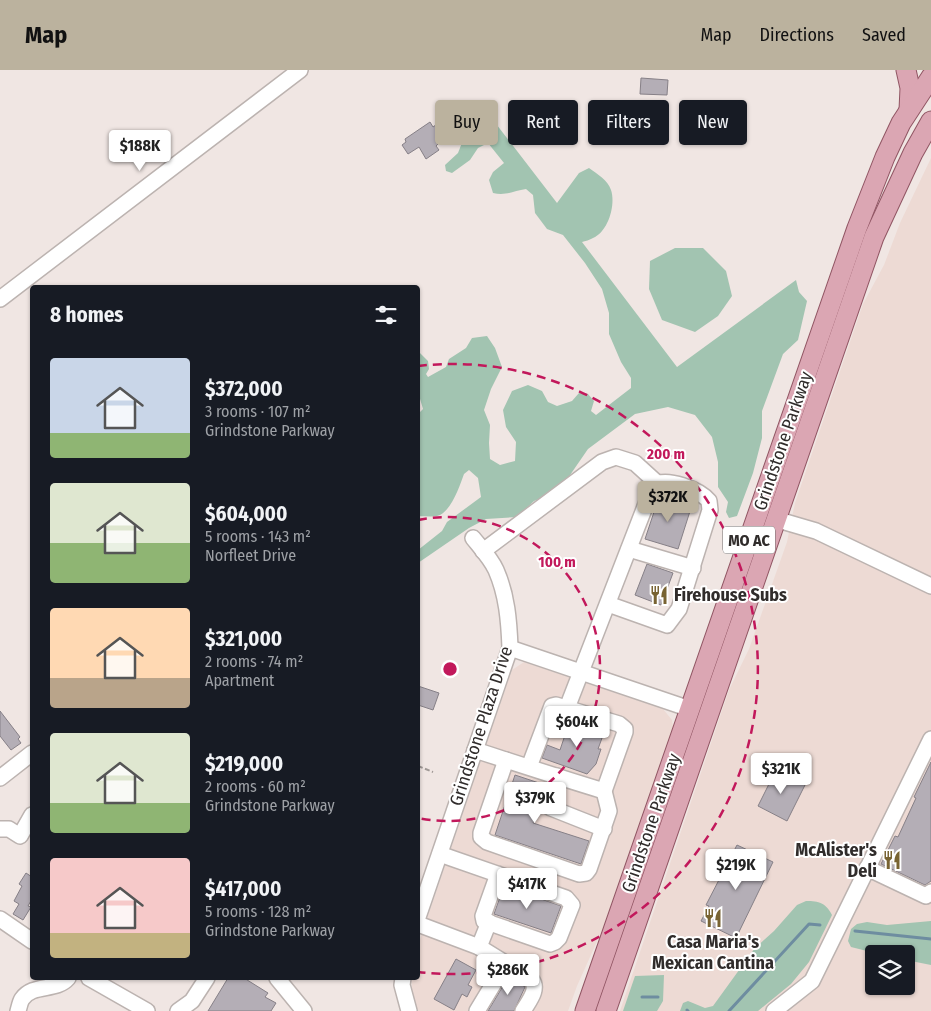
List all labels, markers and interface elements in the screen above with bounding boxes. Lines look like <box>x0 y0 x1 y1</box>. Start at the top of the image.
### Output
text: Map <box>25 21 67 49</box>
text: Map <box>700 24 732 46</box>
text: Directions <box>760 24 834 46</box>
text: Saved <box>862 24 906 46</box>
chip: Buy <box>435 100 498 145</box>
chip: Rent <box>508 100 578 145</box>
chip: Filters <box>588 100 669 145</box>
chip: New <box>679 100 747 145</box>
pin: $188K <box>105 129 175 172</box>
text: $188K <box>120 136 160 155</box>
icon: filters <box>372 301 400 329</box>
text: 8 homes <box>50 302 124 328</box>
street label: Grindstone Parkway <box>749 369 817 513</box>
text: $372,000 <box>205 376 283 402</box>
icon: home <box>90 378 150 438</box>
text: 3 rooms · 107 m² <box>205 402 311 421</box>
text: Grindstone Parkway <box>205 421 335 440</box>
text: 200 m <box>646 445 685 463</box>
pin: $372K <box>633 480 703 523</box>
text: $372K <box>649 487 687 506</box>
text: $604,000 <box>205 501 288 527</box>
icon: home <box>90 503 150 563</box>
road number: MO AC <box>723 526 775 554</box>
text: 5 rooms · 143 m² <box>205 527 311 546</box>
text: Norfleet Drive <box>205 546 296 565</box>
text: 100 m <box>538 553 576 571</box>
restaurant icon: Firehouse Subs <box>648 584 670 606</box>
place label: Firehouse Subs <box>674 584 787 606</box>
text: $321,000 <box>205 626 282 652</box>
icon: home <box>90 628 150 688</box>
street label: Grindstone Plaza Drive <box>445 643 517 809</box>
text: 2 rooms · 74 m² <box>205 652 303 671</box>
centre of rings <box>441 660 459 678</box>
text: Apartment <box>205 671 274 690</box>
pin: $604K <box>542 706 612 748</box>
text: $604K <box>556 712 598 731</box>
text: $219,000 <box>205 751 283 777</box>
street label: Grindstone Parkway <box>617 751 685 895</box>
pin: $321K <box>746 752 816 795</box>
icon: home <box>90 753 150 813</box>
text: $321K <box>762 759 800 778</box>
text: 2 rooms · 60 m² <box>205 777 306 796</box>
pin: $379K <box>500 782 570 824</box>
text: $379K <box>515 788 555 807</box>
text: Grindstone Parkway <box>205 796 335 815</box>
place label: McAlister's Deli <box>795 839 877 882</box>
pin: $219K <box>701 848 771 891</box>
restaurant icon: McAlister's Deli <box>881 849 903 871</box>
text: $219K <box>716 855 756 874</box>
pin: $417K <box>492 868 562 910</box>
text: $417K <box>508 874 546 893</box>
text: $417,000 <box>205 876 282 902</box>
icon: home <box>90 878 150 938</box>
text: 5 rooms · 128 m² <box>205 902 311 921</box>
restaurant icon: Casa Maria's Mexican Cantina <box>702 907 724 929</box>
text: Grindstone Parkway <box>205 921 335 940</box>
place label: Casa Maria's Mexican Cantina <box>652 931 774 974</box>
map controls <box>865 945 915 995</box>
button: layers <box>865 945 915 995</box>
pin: $286K <box>473 954 543 996</box>
text: $286K <box>487 960 529 979</box>

